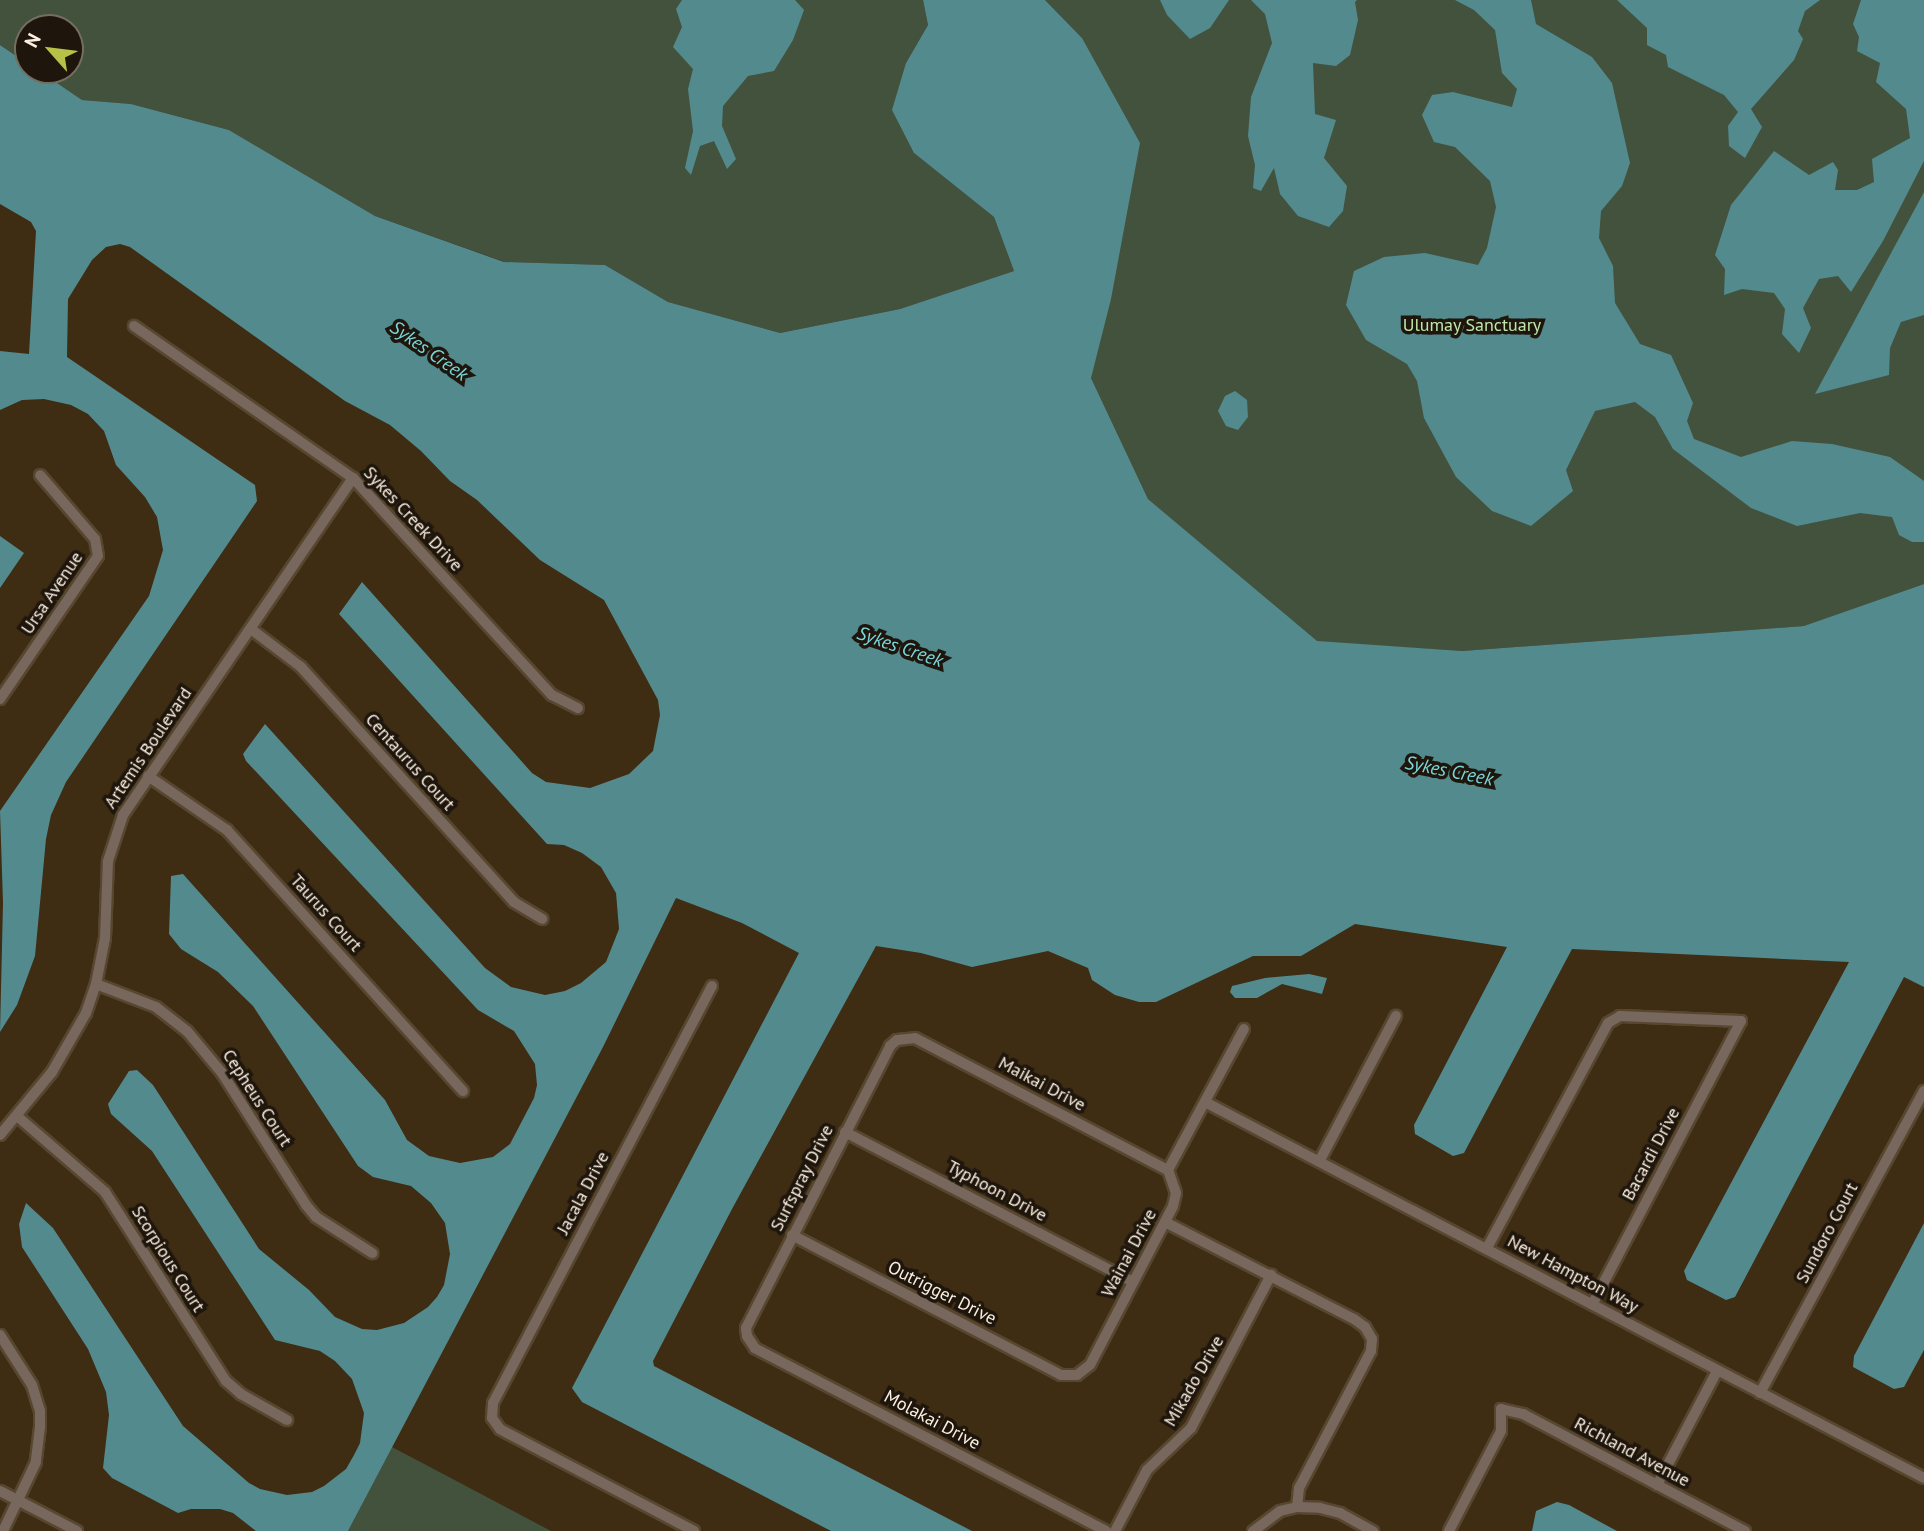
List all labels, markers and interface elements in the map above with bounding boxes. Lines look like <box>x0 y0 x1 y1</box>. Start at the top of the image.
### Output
north arrow <box>14 14 84 84</box>
text: N <box>19 29 46 51</box>
park label: Ulumay Sanctuary <box>1402 314 1542 336</box>
water label: Sykes Creek <box>386 316 472 386</box>
street label: Sykes Creek Drive <box>359 462 467 576</box>
street label: Ursa Avenue <box>16 547 88 639</box>
water label: Sykes Creek <box>854 622 946 672</box>
street label: Artemis Boulevard <box>100 683 196 813</box>
street label: Centaurus Court <box>361 709 459 815</box>
water label: Sykes Creek <box>1403 751 1495 791</box>
street label: Taurus Court <box>286 870 366 956</box>
street label: Cepheus Court <box>218 1045 296 1151</box>
street label: Maikai Drive <box>995 1052 1089 1116</box>
street label: Bacardi Drive <box>1617 1104 1685 1204</box>
street label: Surfspray Drive <box>766 1121 838 1235</box>
street label: Jacala Drive <box>552 1148 614 1238</box>
street label: Typhoon Drive <box>943 1156 1051 1226</box>
street label: Sundoro Court <box>1791 1179 1863 1287</box>
street label: Scorpious Court <box>127 1202 209 1316</box>
street label: Wainai Drive <box>1097 1205 1161 1301</box>
street label: New Hampton Way <box>1503 1230 1643 1318</box>
street label: Outrigger Drive <box>884 1256 1000 1330</box>
street label: Mikado Drive <box>1159 1332 1229 1430</box>
street label: Molakai Drive <box>880 1386 984 1454</box>
street label: Richland Avenue <box>1570 1412 1694 1492</box>

